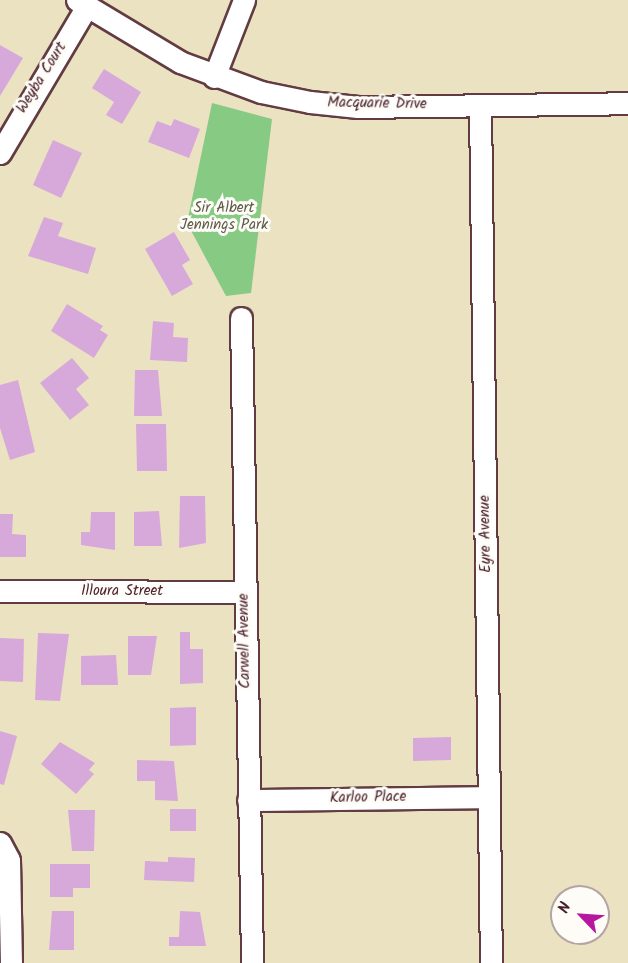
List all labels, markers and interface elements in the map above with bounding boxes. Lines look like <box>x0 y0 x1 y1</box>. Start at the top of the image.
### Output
street label: Weyba Court <box>13 39 71 117</box>
street label: Macquarie Drive <box>327 94 427 114</box>
park label: Sir Albert Jennings Park <box>180 199 268 234</box>
street label: Eyre Avenue <box>476 495 496 573</box>
street label: Illoura Street <box>81 583 163 601</box>
street label: Carwell Avenue <box>235 593 255 689</box>
street label: Karloo Place <box>330 788 406 808</box>
north arrow <box>550 885 610 945</box>
text: N <box>552 898 579 918</box>

